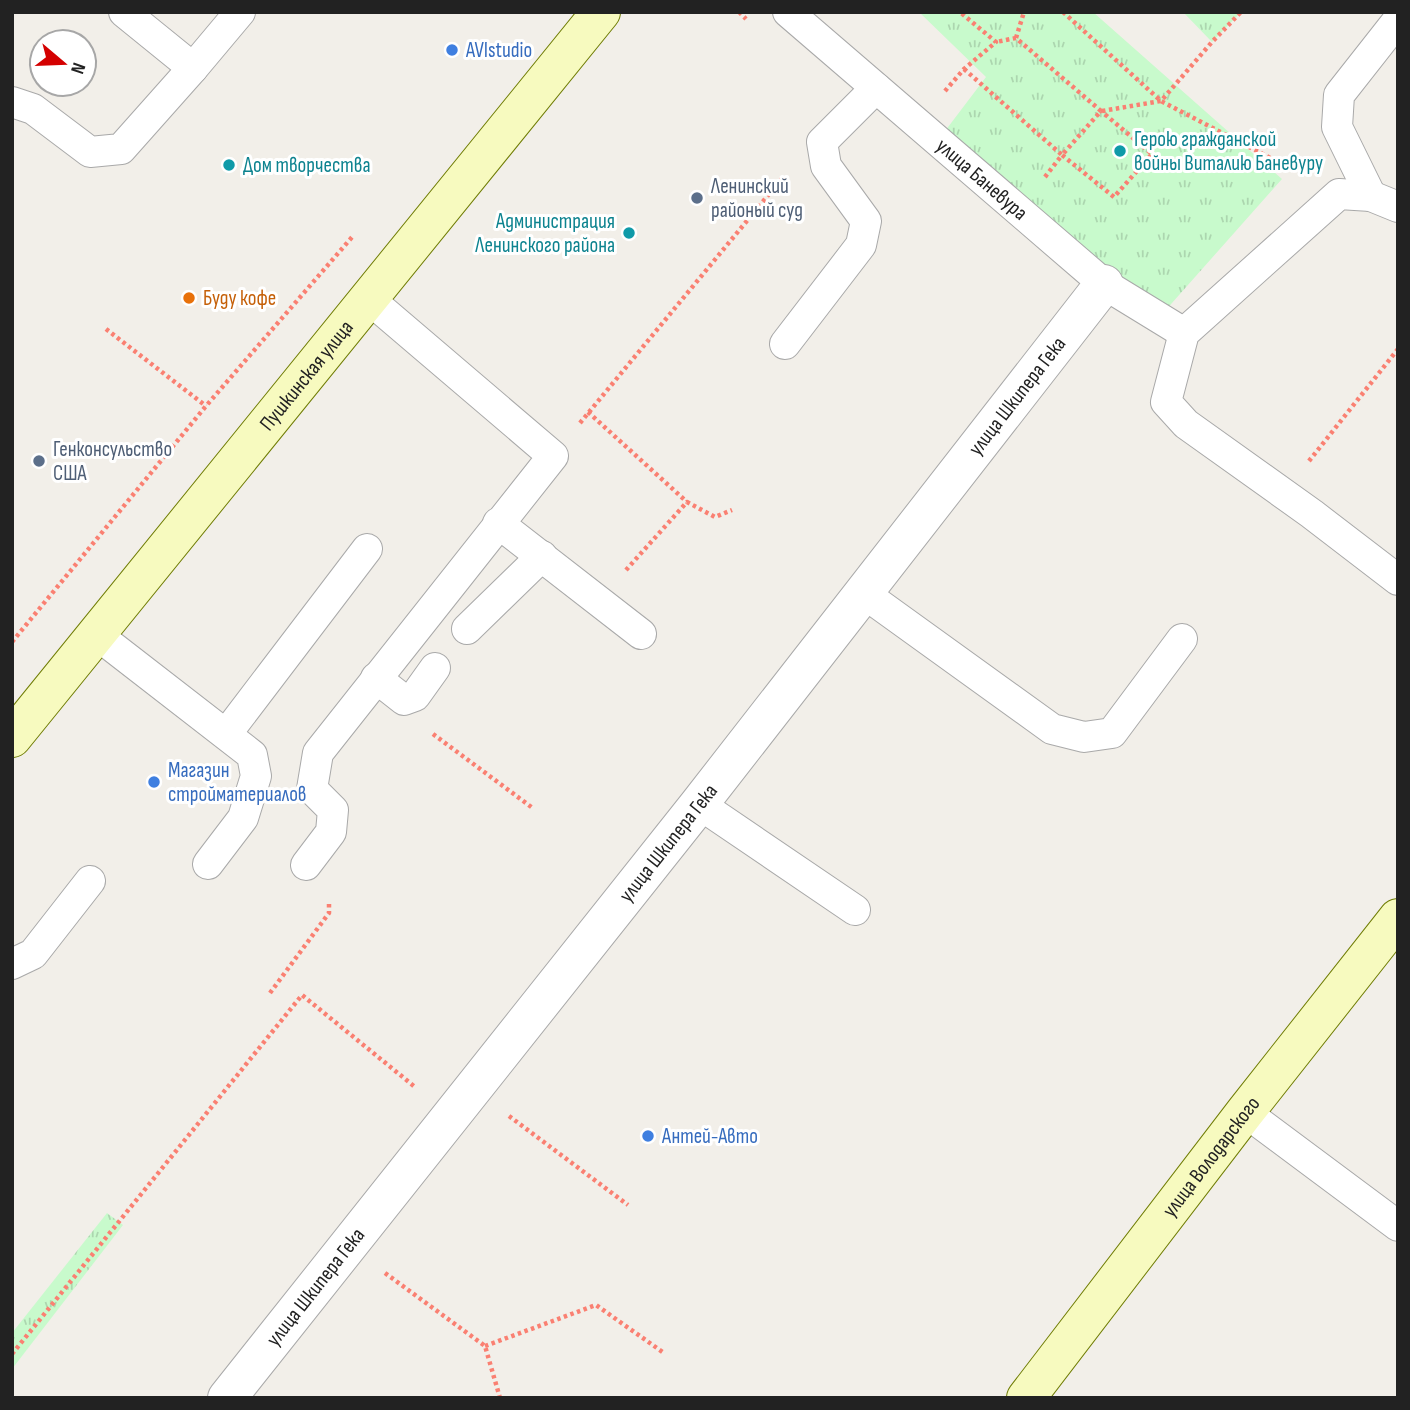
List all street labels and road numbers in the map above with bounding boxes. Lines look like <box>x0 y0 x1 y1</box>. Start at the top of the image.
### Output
street label: улица Баневура <box>931 133 1032 226</box>
street label: Пушкинская улица <box>255 316 359 436</box>
street label: улица Шкипера Гека <box>963 332 1071 461</box>
street label: улица Шкипера Гека <box>614 779 723 907</box>
street label: улица Володарского <box>1157 1092 1265 1222</box>
street label: улица Шкипера Гека <box>261 1223 370 1351</box>

